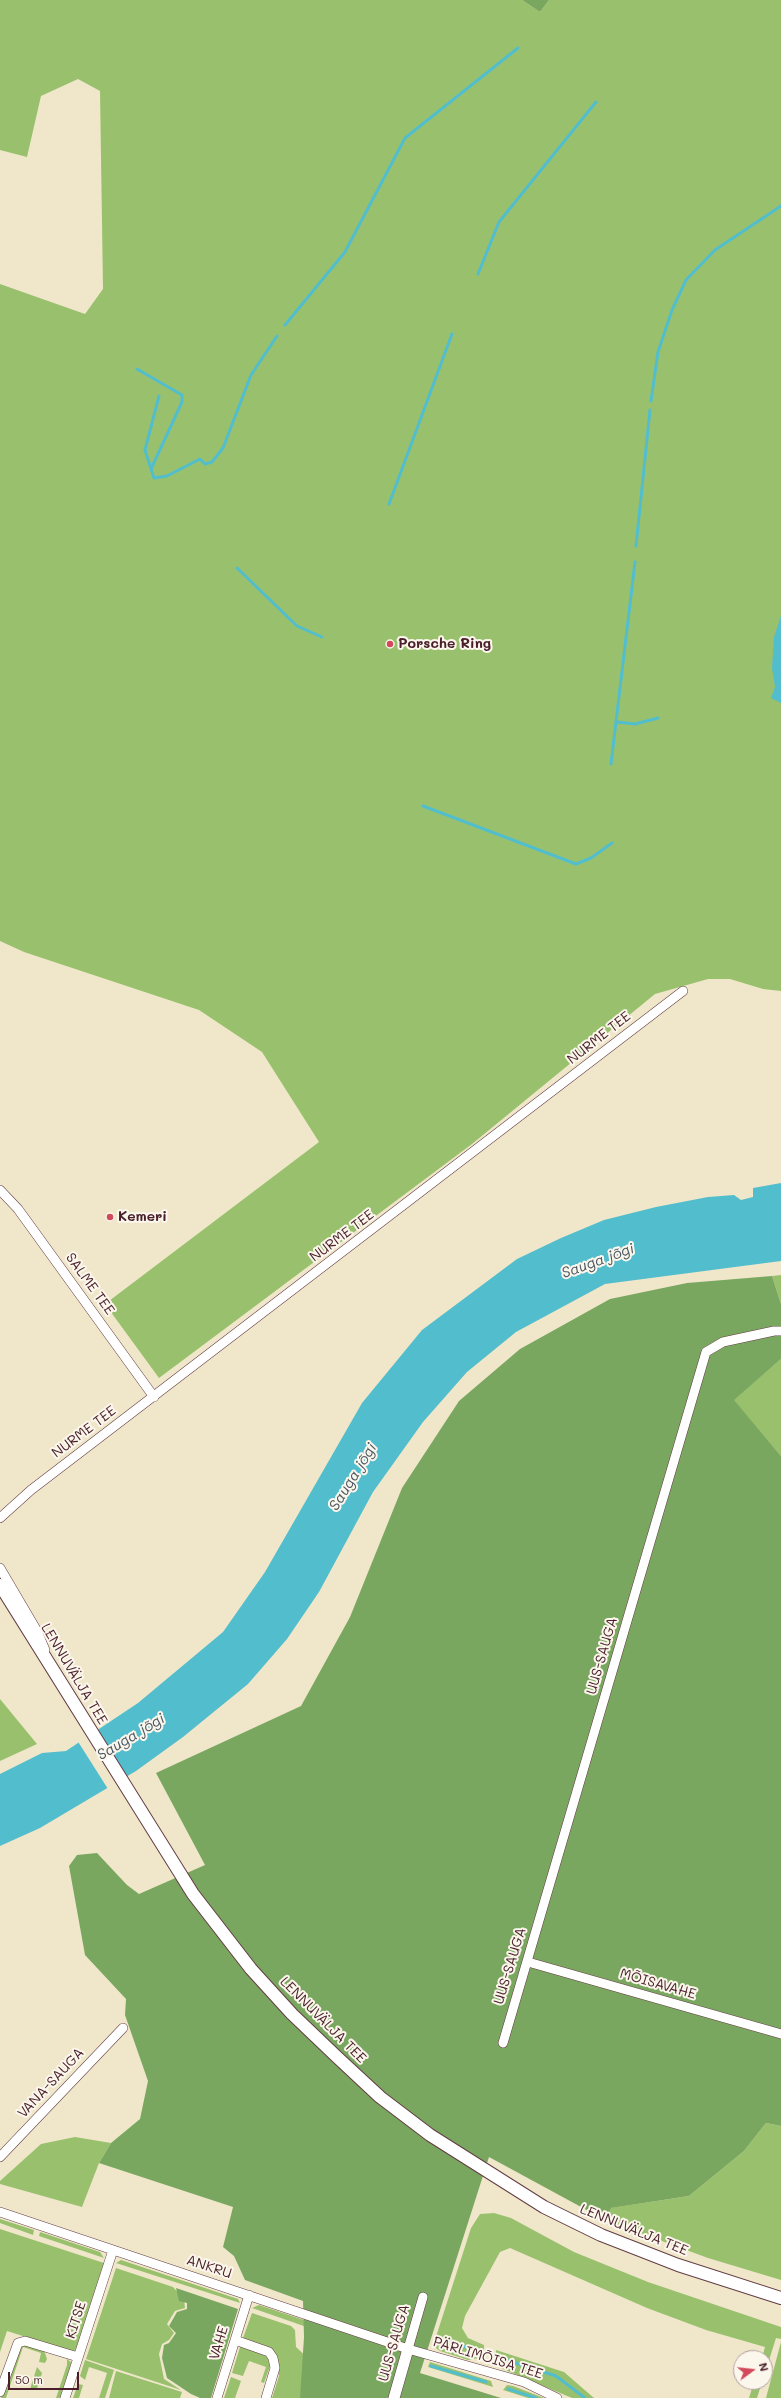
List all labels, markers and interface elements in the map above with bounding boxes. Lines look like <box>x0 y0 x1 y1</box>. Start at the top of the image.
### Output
place label: Porsche Ring <box>398 636 491 652</box>
marker: Porsche Ring <box>385 639 395 649</box>
street label: NURME TEE <box>564 1008 634 1068</box>
street label: NURME TEE <box>307 1206 377 1266</box>
place label: Kemeri <box>118 1209 167 1225</box>
marker: Kemeri <box>105 1212 115 1222</box>
water label: Sauga jõgi <box>559 1240 637 1282</box>
street label: SALME TEE <box>62 1250 118 1318</box>
street label: NURME TEE <box>49 1402 119 1462</box>
water label: Sauga jõgi <box>325 1440 381 1514</box>
street label: UUS-SAUGA <box>583 1616 621 1696</box>
street label: LENNUVÄLJA TEE <box>37 1620 111 1728</box>
water label: Sauga jõgi <box>94 1710 168 1764</box>
street label: UUS-SAUGA <box>490 1926 530 2006</box>
street label: MÕISAVAHE <box>618 1965 698 2003</box>
street label: LENNUVÄLJA TEE <box>276 1973 370 2067</box>
street label: VANA-SAUGA <box>14 2045 88 2121</box>
street label: LENNUVÄLJA TEE <box>578 2201 690 2259</box>
street label: ANKRU <box>184 2252 234 2282</box>
street label: KITSE <box>62 2299 90 2341</box>
street label: UUS-SAUGA <box>375 2303 413 2383</box>
street label: VAHE <box>206 2324 232 2362</box>
street label: PÄRLIMÕISA TEE <box>431 2333 545 2383</box>
north arrow <box>733 2350 773 2390</box>
text: N <box>756 2361 772 2373</box>
scale bar <box>10 2364 81 2390</box>
text: 50 m <box>15 2371 43 2387</box>

